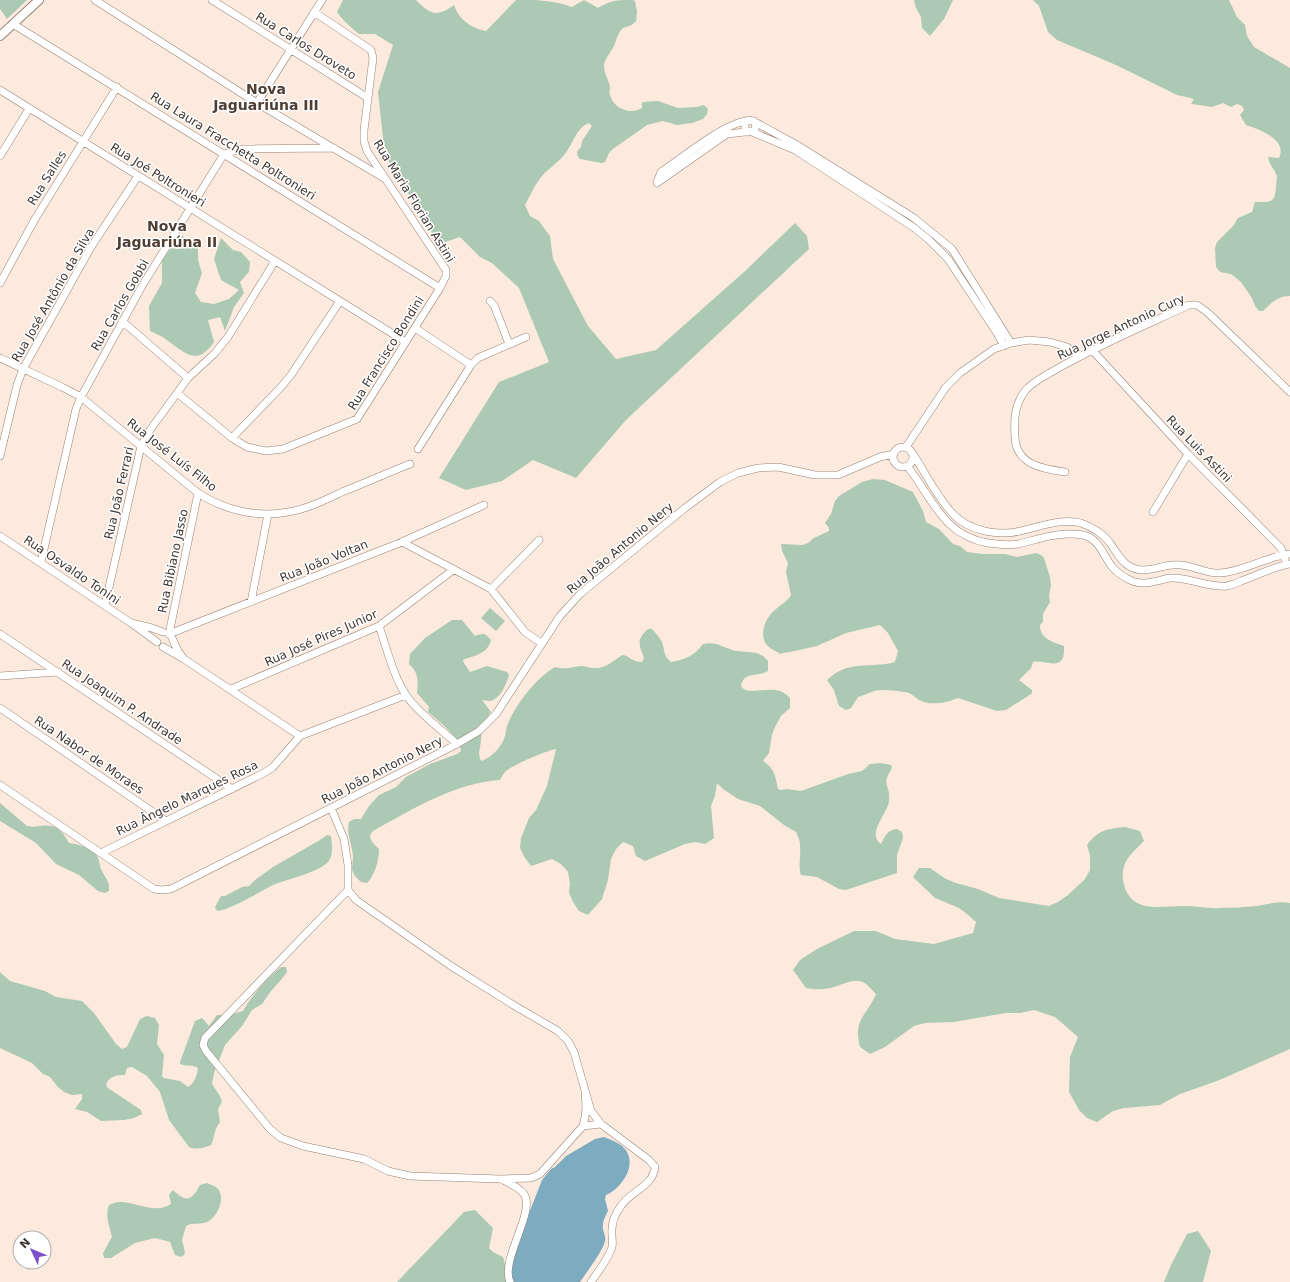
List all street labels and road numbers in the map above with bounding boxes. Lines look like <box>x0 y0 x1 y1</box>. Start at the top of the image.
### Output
street label: Rua Carlos Droveto <box>253 9 359 83</box>
street label: Rua Laura Fracchetta Poltronieri <box>148 89 318 203</box>
street label: Rua Maria Florian Astini <box>370 137 458 265</box>
street label: Rua Joé Poltronieri <box>108 140 208 210</box>
street label: Rua Salles <box>25 148 69 208</box>
street label: Rua José Antônio da Silva <box>9 226 97 364</box>
street label: Rua Carlos Gobbi <box>88 257 152 353</box>
street label: Rua Jorge Antonio Cury <box>1055 291 1187 363</box>
street label: Rua Francisco Bondini <box>345 294 427 412</box>
street label: Rua Luis Astini <box>1164 413 1234 485</box>
street label: Rua José Luís Filho <box>124 416 220 494</box>
street label: Rua João Ferrari <box>102 445 136 541</box>
street label: Rua João Antonio Nery <box>564 499 676 597</box>
street label: Rua Bibiano Jasso <box>155 508 191 614</box>
street label: Rua Osvaldo Tonini <box>21 533 123 607</box>
street label: Rua João Voltan <box>278 537 370 585</box>
street label: Rua José Pires Junior <box>263 607 379 669</box>
street label: Rua Joaquim P. Andrade <box>59 656 185 748</box>
street label: Rua Nabor de Moraes <box>32 713 146 797</box>
street label: Rua João Antonio Nery <box>319 733 445 807</box>
street label: Rua Ângelo Marques Rosa <box>114 757 260 838</box>

